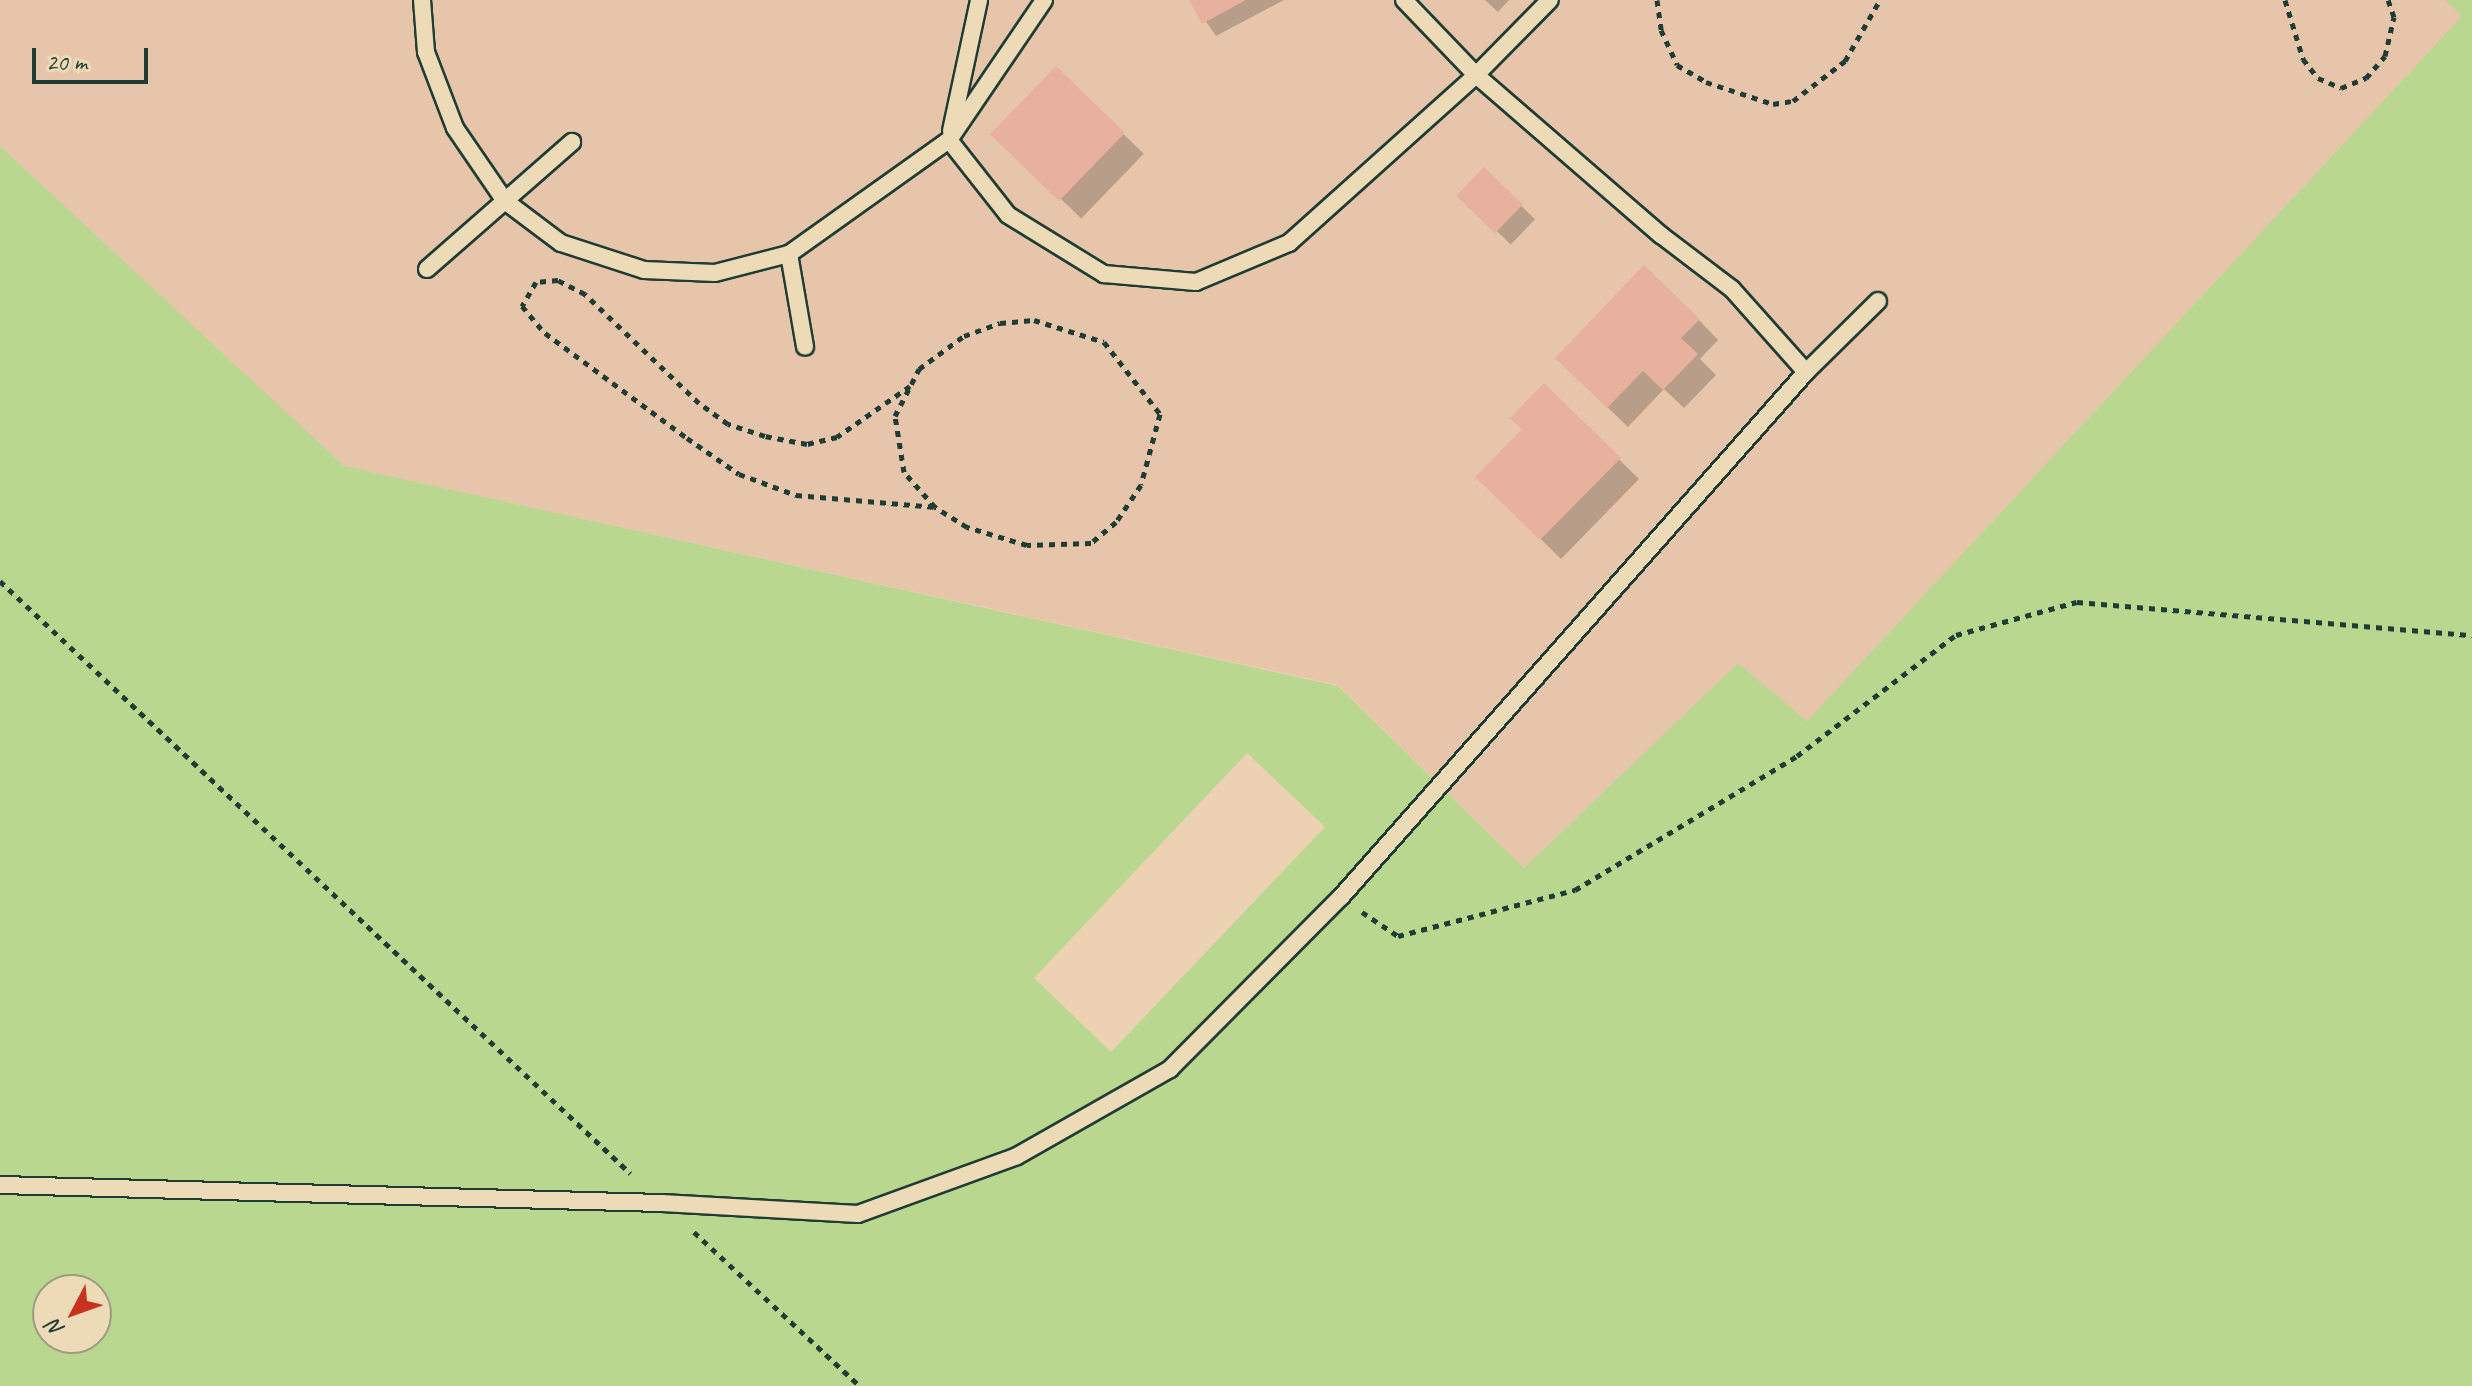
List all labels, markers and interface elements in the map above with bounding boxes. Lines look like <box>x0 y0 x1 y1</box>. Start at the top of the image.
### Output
scale bar <box>36 32 152 82</box>
text: 20 m <box>46 47 87 77</box>
north arrow <box>32 1274 112 1354</box>
text: N <box>40 1314 70 1343</box>

